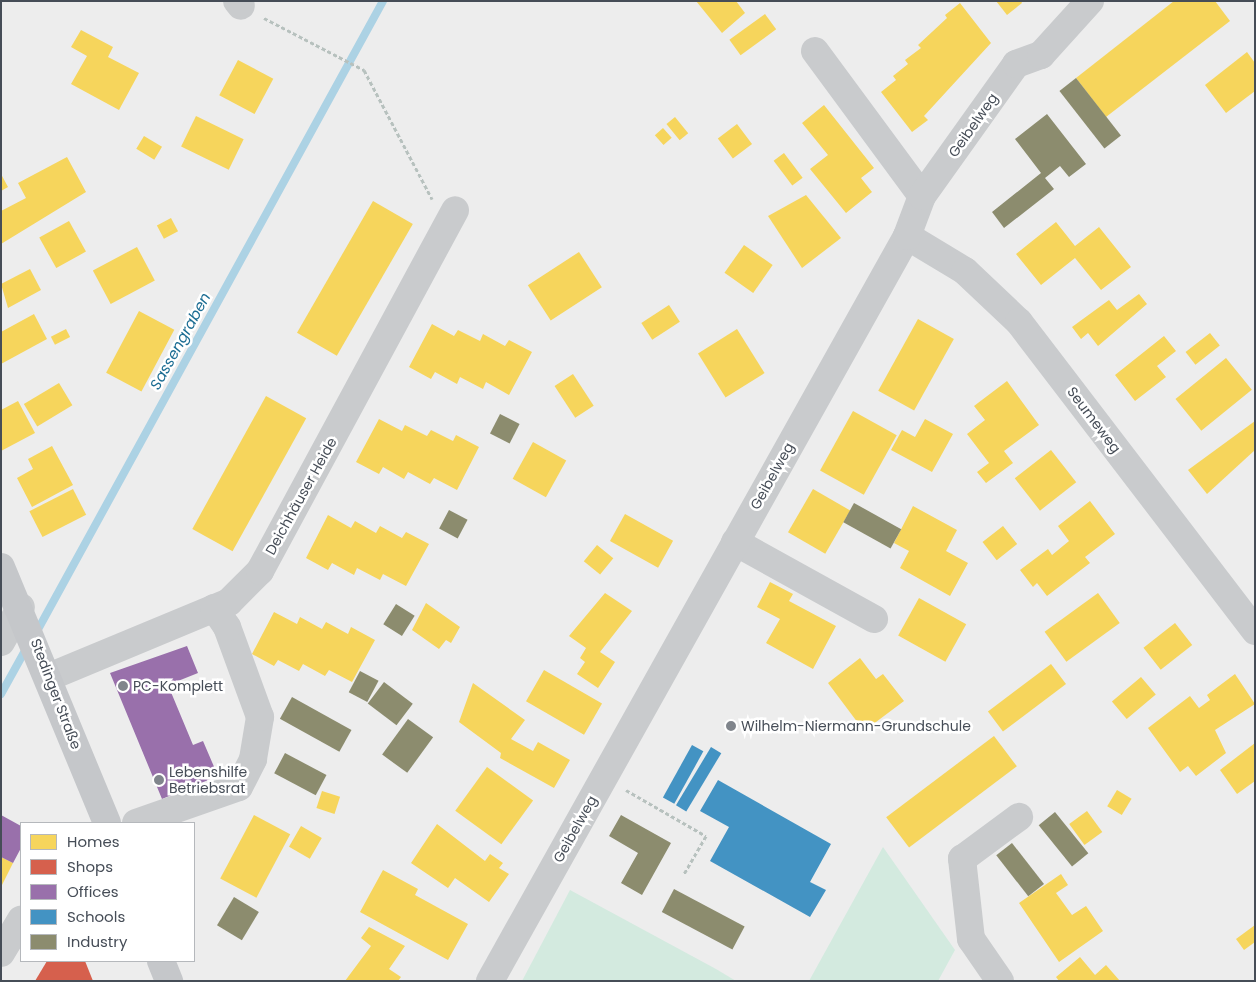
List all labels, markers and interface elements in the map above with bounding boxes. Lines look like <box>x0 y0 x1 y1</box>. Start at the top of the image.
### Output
street label: Geibelweg <box>945 90 1001 160</box>
water label: Sassengraben <box>146 289 214 393</box>
street label: Seumeweg <box>1064 384 1124 456</box>
street label: Deichhäuser Heide <box>262 434 340 558</box>
street label: Geibelweg <box>747 439 797 513</box>
street label: Stedinger Straße <box>27 636 85 752</box>
place label: PC-Komplett <box>133 678 223 694</box>
marker: PC-Komplett <box>117 680 129 692</box>
place label: Wilhelm-Niermann-Grundschule <box>741 718 971 734</box>
marker: Wilhelm-Niermann-Grundschule <box>725 720 737 732</box>
place label: Lebenshilfe Betriebsrat <box>169 764 247 796</box>
marker: Lebenshilfe Betriebsrat <box>153 774 165 786</box>
street label: Geibelweg <box>550 792 600 866</box>
legend <box>20 822 195 962</box>
text: Homes <box>67 831 120 852</box>
text: Shops <box>67 856 113 877</box>
text: Offices <box>67 881 119 902</box>
text: Schools <box>67 906 125 927</box>
text: Industry <box>67 931 127 952</box>

